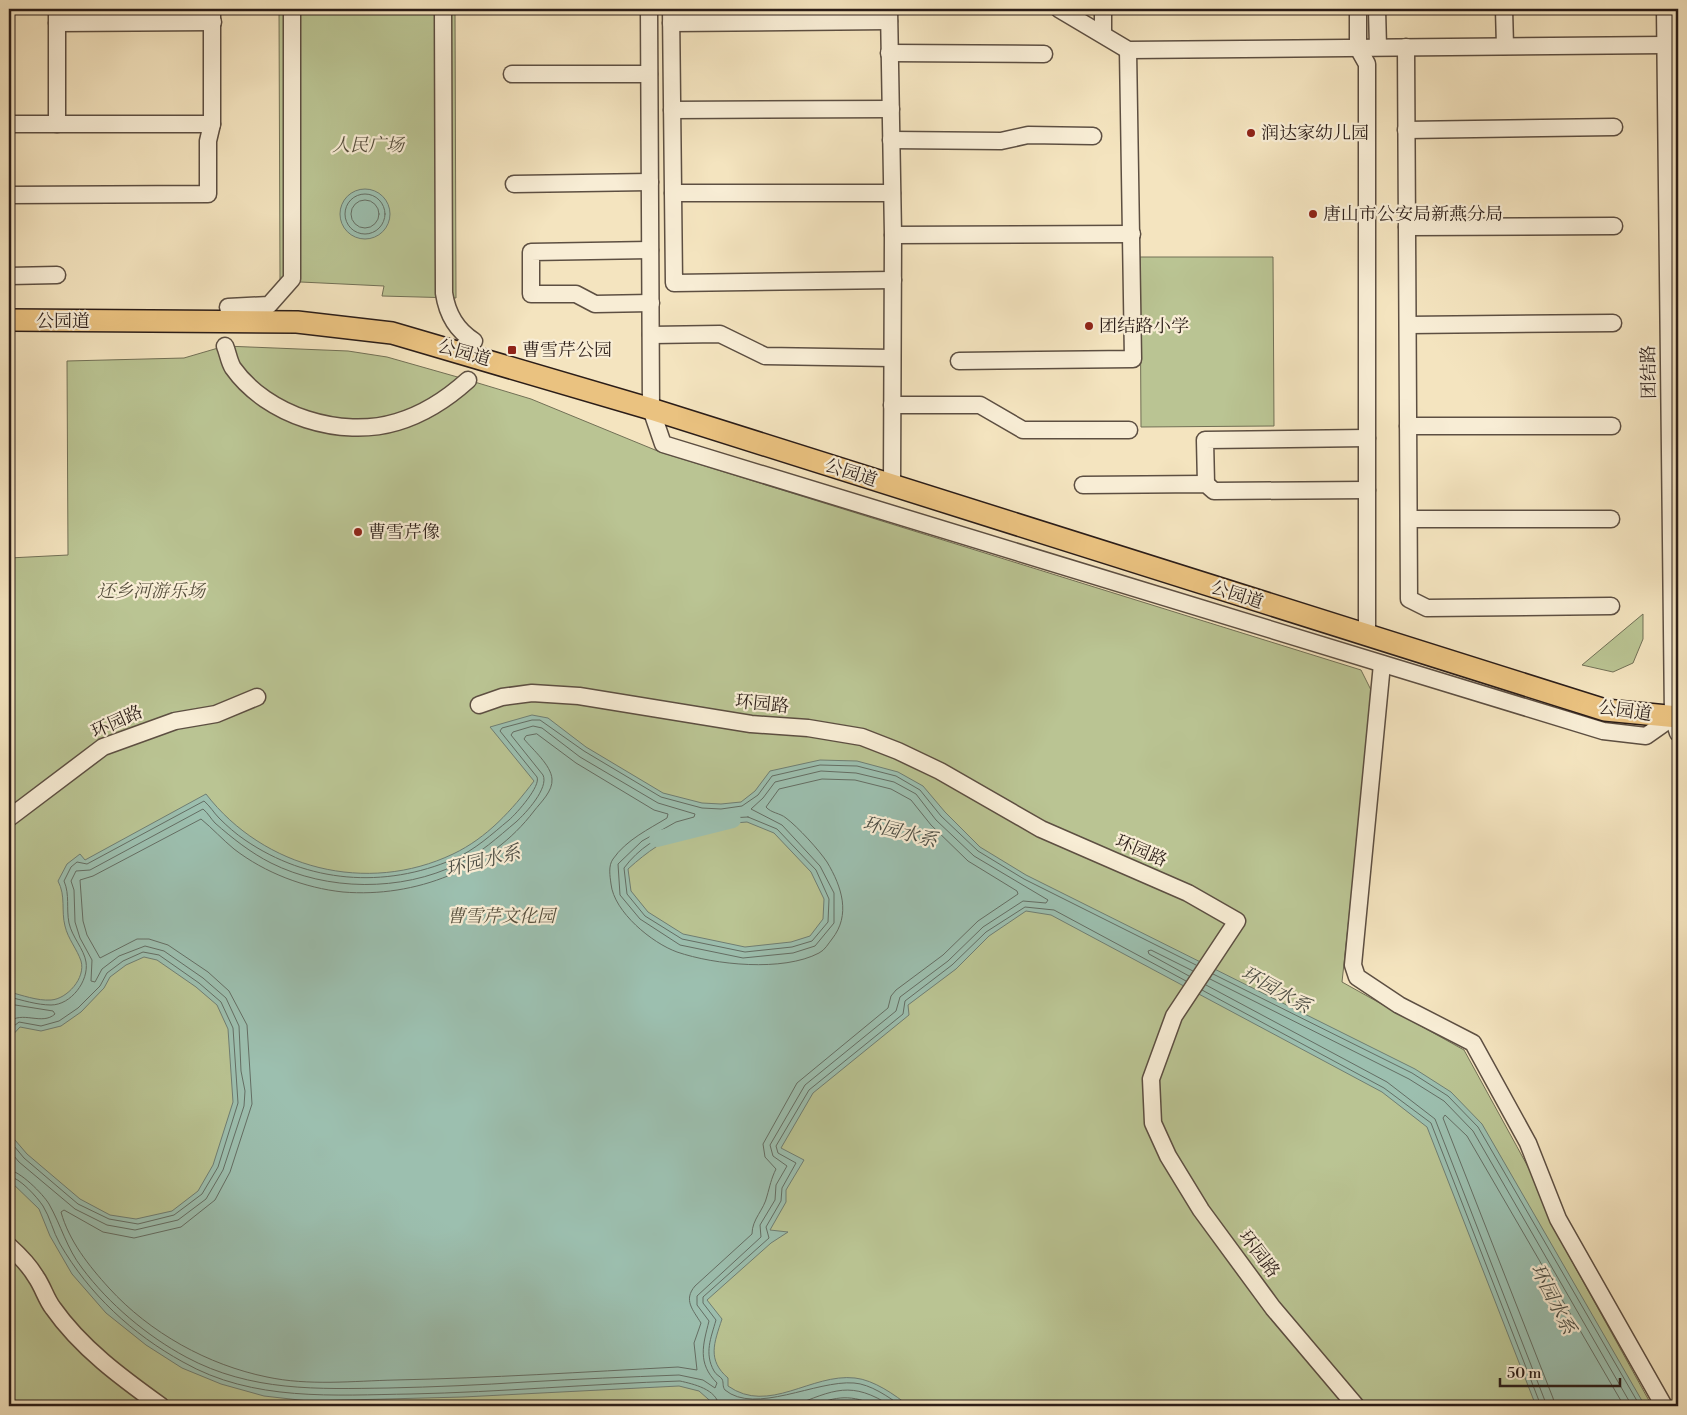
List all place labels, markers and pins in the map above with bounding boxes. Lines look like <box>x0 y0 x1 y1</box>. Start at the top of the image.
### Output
place label: 润达家幼儿园 <box>1261 122 1369 145</box>
marker: 润达家幼儿园 <box>1245 127 1257 139</box>
place label: 唐山市公安局新燕分局 <box>1323 203 1503 226</box>
marker: 唐山市公安局新燕分局 <box>1307 208 1319 220</box>
place label: 团结路小学 <box>1099 315 1189 338</box>
marker: 团结路小学 <box>1083 320 1095 332</box>
place label: 曹雪芹公园 <box>522 339 612 362</box>
marker: 曹雪芹公园 <box>506 344 518 356</box>
place label: 曹雪芹像 <box>368 521 440 544</box>
marker: 曹雪芹像 <box>352 526 364 538</box>

